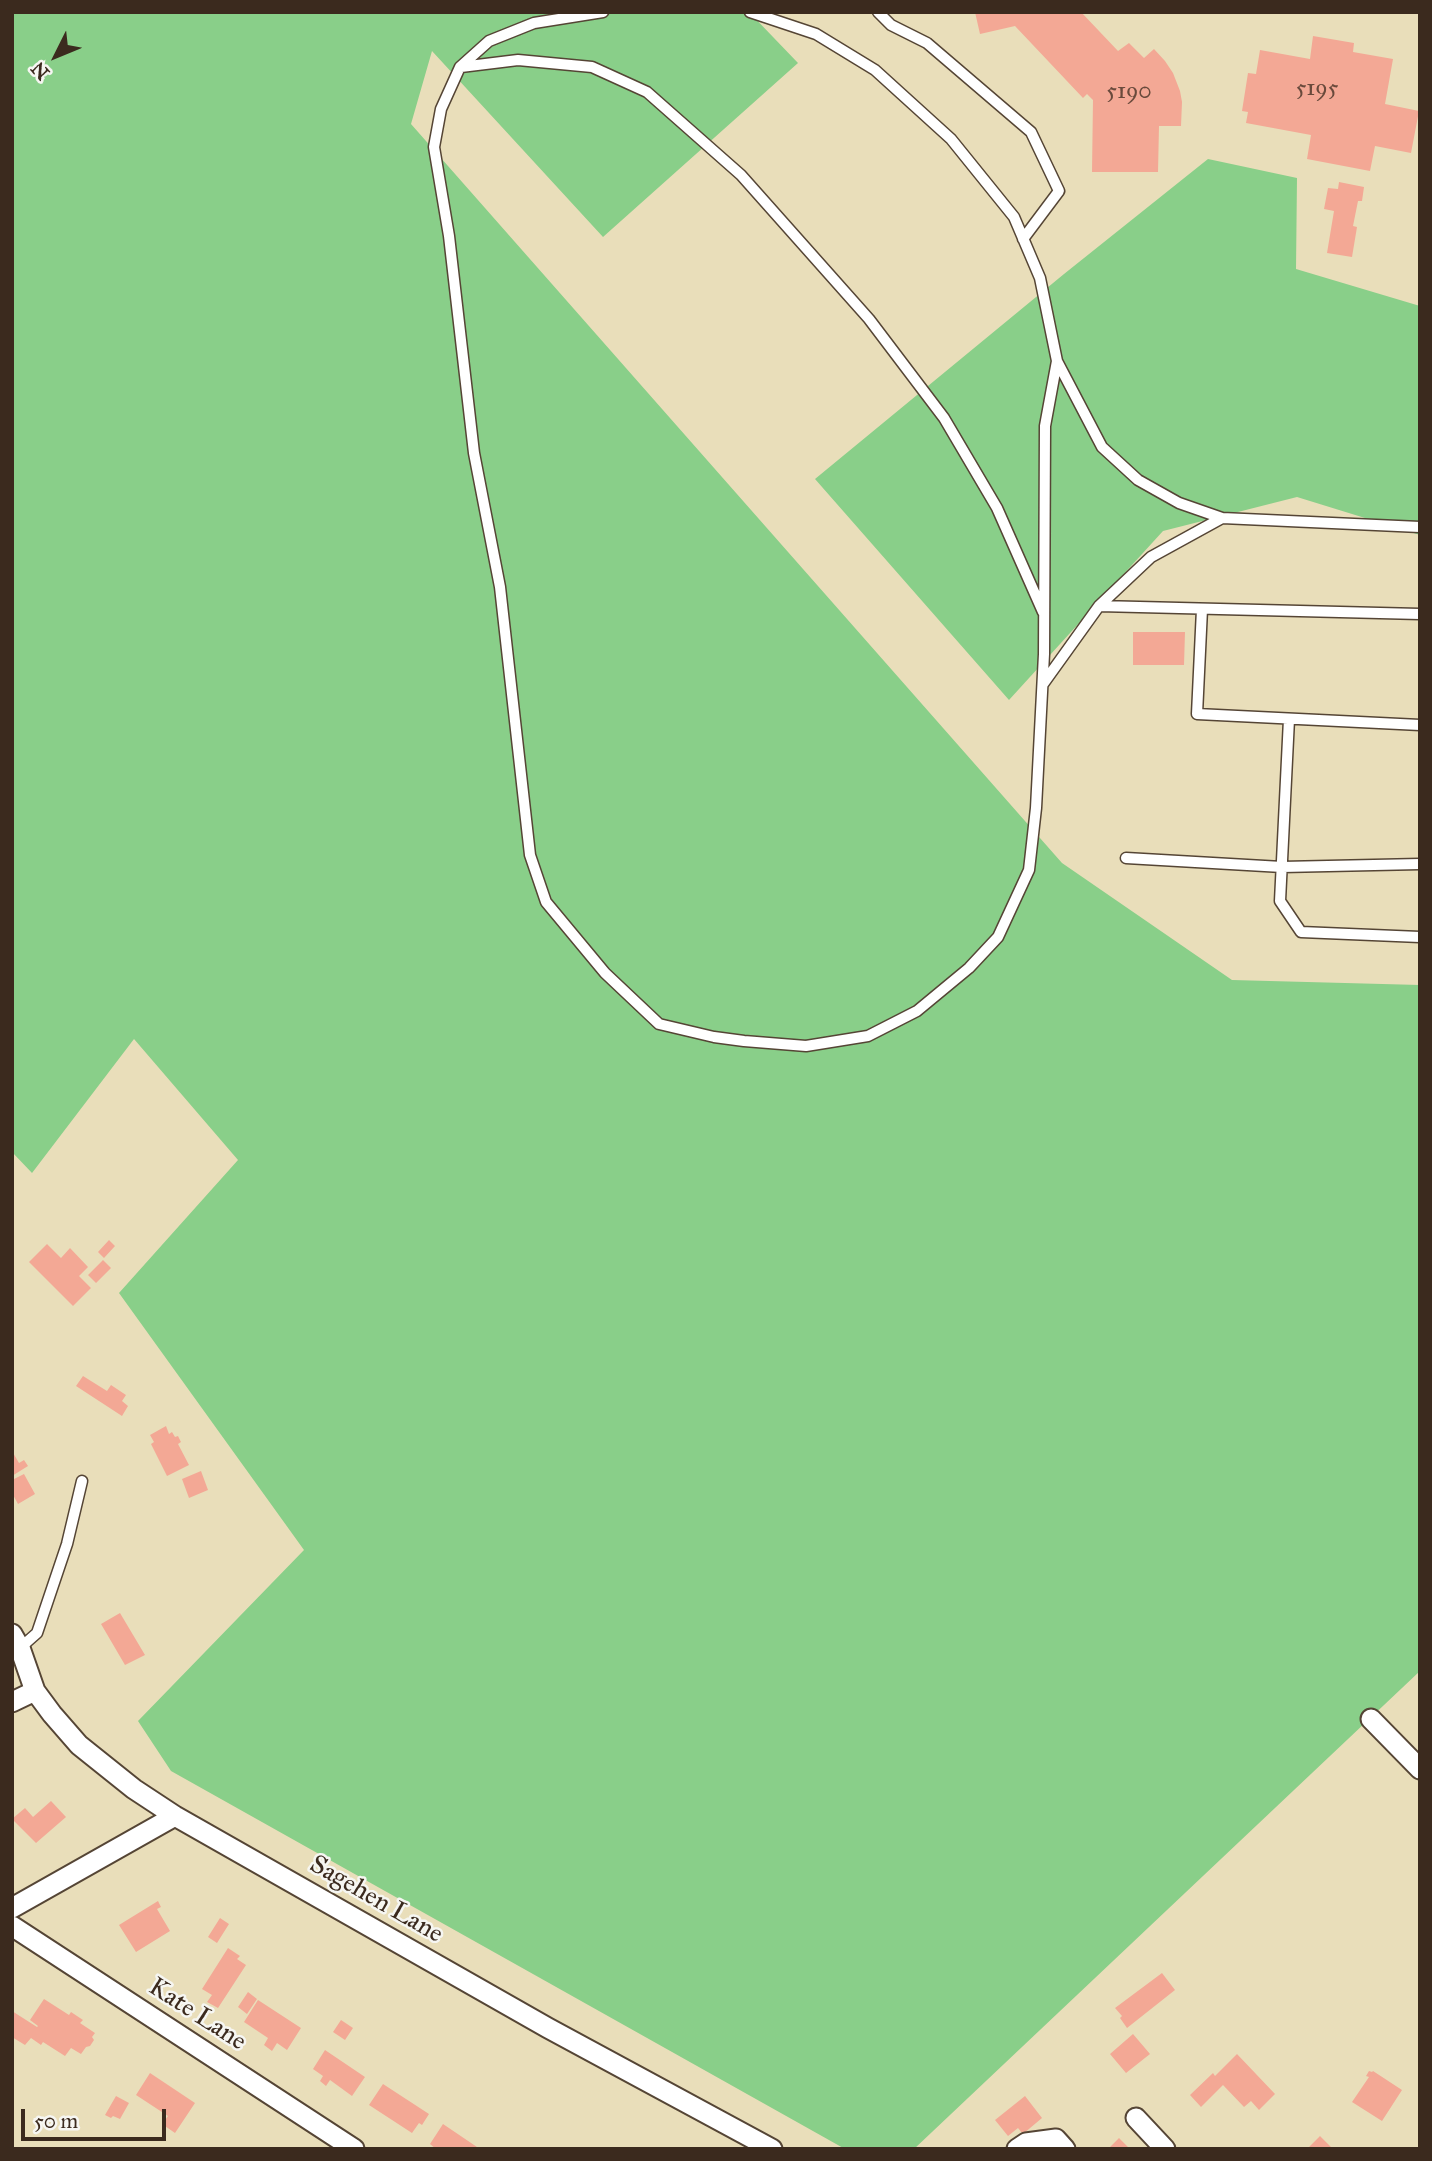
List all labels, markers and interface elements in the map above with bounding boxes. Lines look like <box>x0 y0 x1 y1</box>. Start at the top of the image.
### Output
north arrow <box>21 21 91 91</box>
text: N <box>26 57 54 84</box>
house number: 5195 <box>1296 75 1338 103</box>
house number: 5190 <box>1106 78 1152 106</box>
street label: Sagehen Lane <box>304 1849 448 1951</box>
street label: Kate Lane <box>142 1972 252 2058</box>
scale bar <box>24 2094 170 2138</box>
text: 50 m <box>34 2108 78 2134</box>

